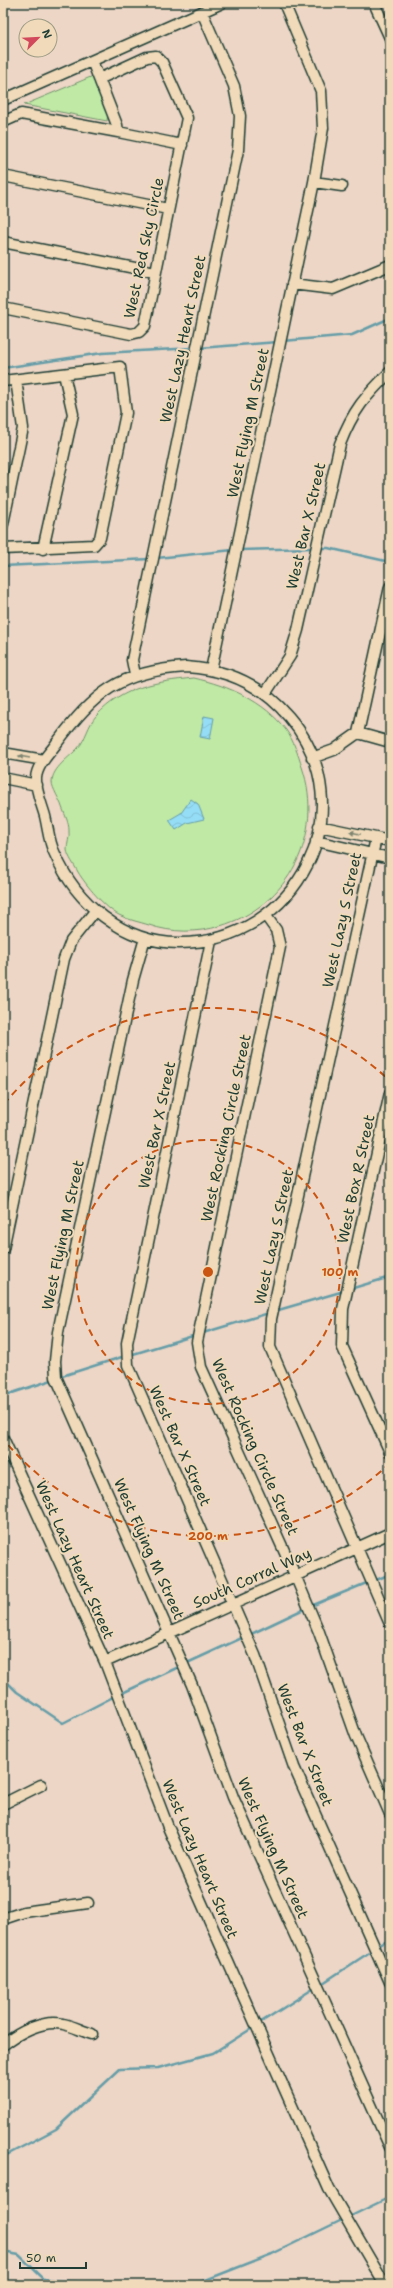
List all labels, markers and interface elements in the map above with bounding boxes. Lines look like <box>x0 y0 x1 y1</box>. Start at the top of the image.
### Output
north arrow <box>18 18 58 58</box>
text: N <box>38 27 55 41</box>
street label: West Red Sky Circle <box>119 176 169 320</box>
street label: West Lazy Heart Street <box>155 253 211 425</box>
street label: West Flying M Street <box>222 346 274 500</box>
street label: West Bar X Street <box>282 461 330 591</box>
one-way arrow <box>17 753 30 759</box>
one-way arrow <box>349 830 361 836</box>
street label: West Lazy S Street <box>318 850 366 990</box>
street label: West Rocking Circle Street <box>196 1032 256 1224</box>
street label: West Bar X Street <box>134 1059 180 1191</box>
street label: West Box R Street <box>333 1113 379 1245</box>
street label: West Flying M Street <box>37 1158 89 1312</box>
street label: West Lazy S Street <box>250 1167 298 1307</box>
text: 100 m <box>322 1264 359 1280</box>
centre of rings <box>201 1265 215 1279</box>
street label: West Rocking Circle Street <box>207 1355 303 1539</box>
street label: West Bar X Street <box>144 1383 216 1509</box>
street label: West Flying M Street <box>109 1475 189 1623</box>
street label: West Lazy Heart Street <box>31 1478 119 1642</box>
text: 200 m <box>188 1528 228 1544</box>
street label: South Corral Way <box>190 1543 314 1613</box>
street label: West Bar X Street <box>272 1681 338 1809</box>
street label: West Flying M Street <box>233 1774 313 1922</box>
street label: West Lazy Heart Street <box>157 1776 243 1942</box>
scale bar <box>20 2244 86 2270</box>
text: 50 m <box>26 2250 56 2266</box>

